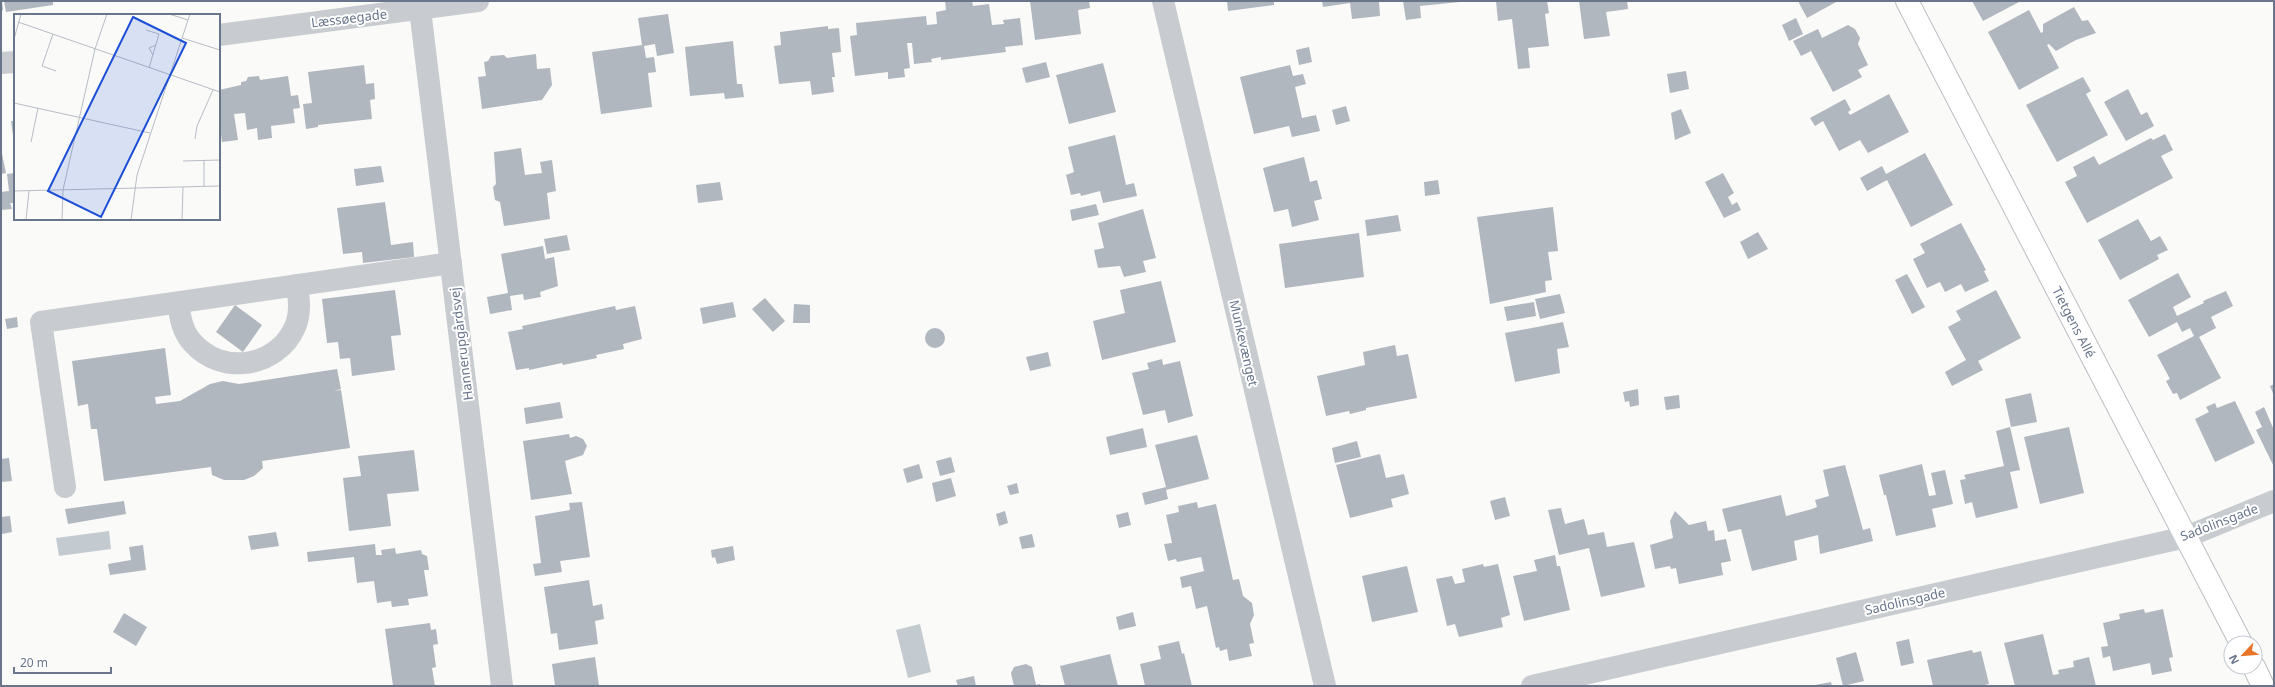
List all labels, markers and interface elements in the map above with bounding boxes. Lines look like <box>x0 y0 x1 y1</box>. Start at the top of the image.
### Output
street label: Læssøegade <box>310 4 388 32</box>
inset map <box>14 14 220 220</box>
street label: Tietgens Allé <box>2048 283 2100 361</box>
street label: Hannerupgårdsvej <box>445 287 477 401</box>
street label: Munkevænget <box>1225 298 1263 388</box>
street label: Sadolinsgade <box>2178 499 2260 545</box>
street label: Sadolinsgade <box>1863 583 1947 619</box>
north arrow <box>2223 635 2263 675</box>
scale bar <box>14 649 111 675</box>
text: N <box>2225 652 2242 667</box>
text: 20 m <box>20 654 48 671</box>

